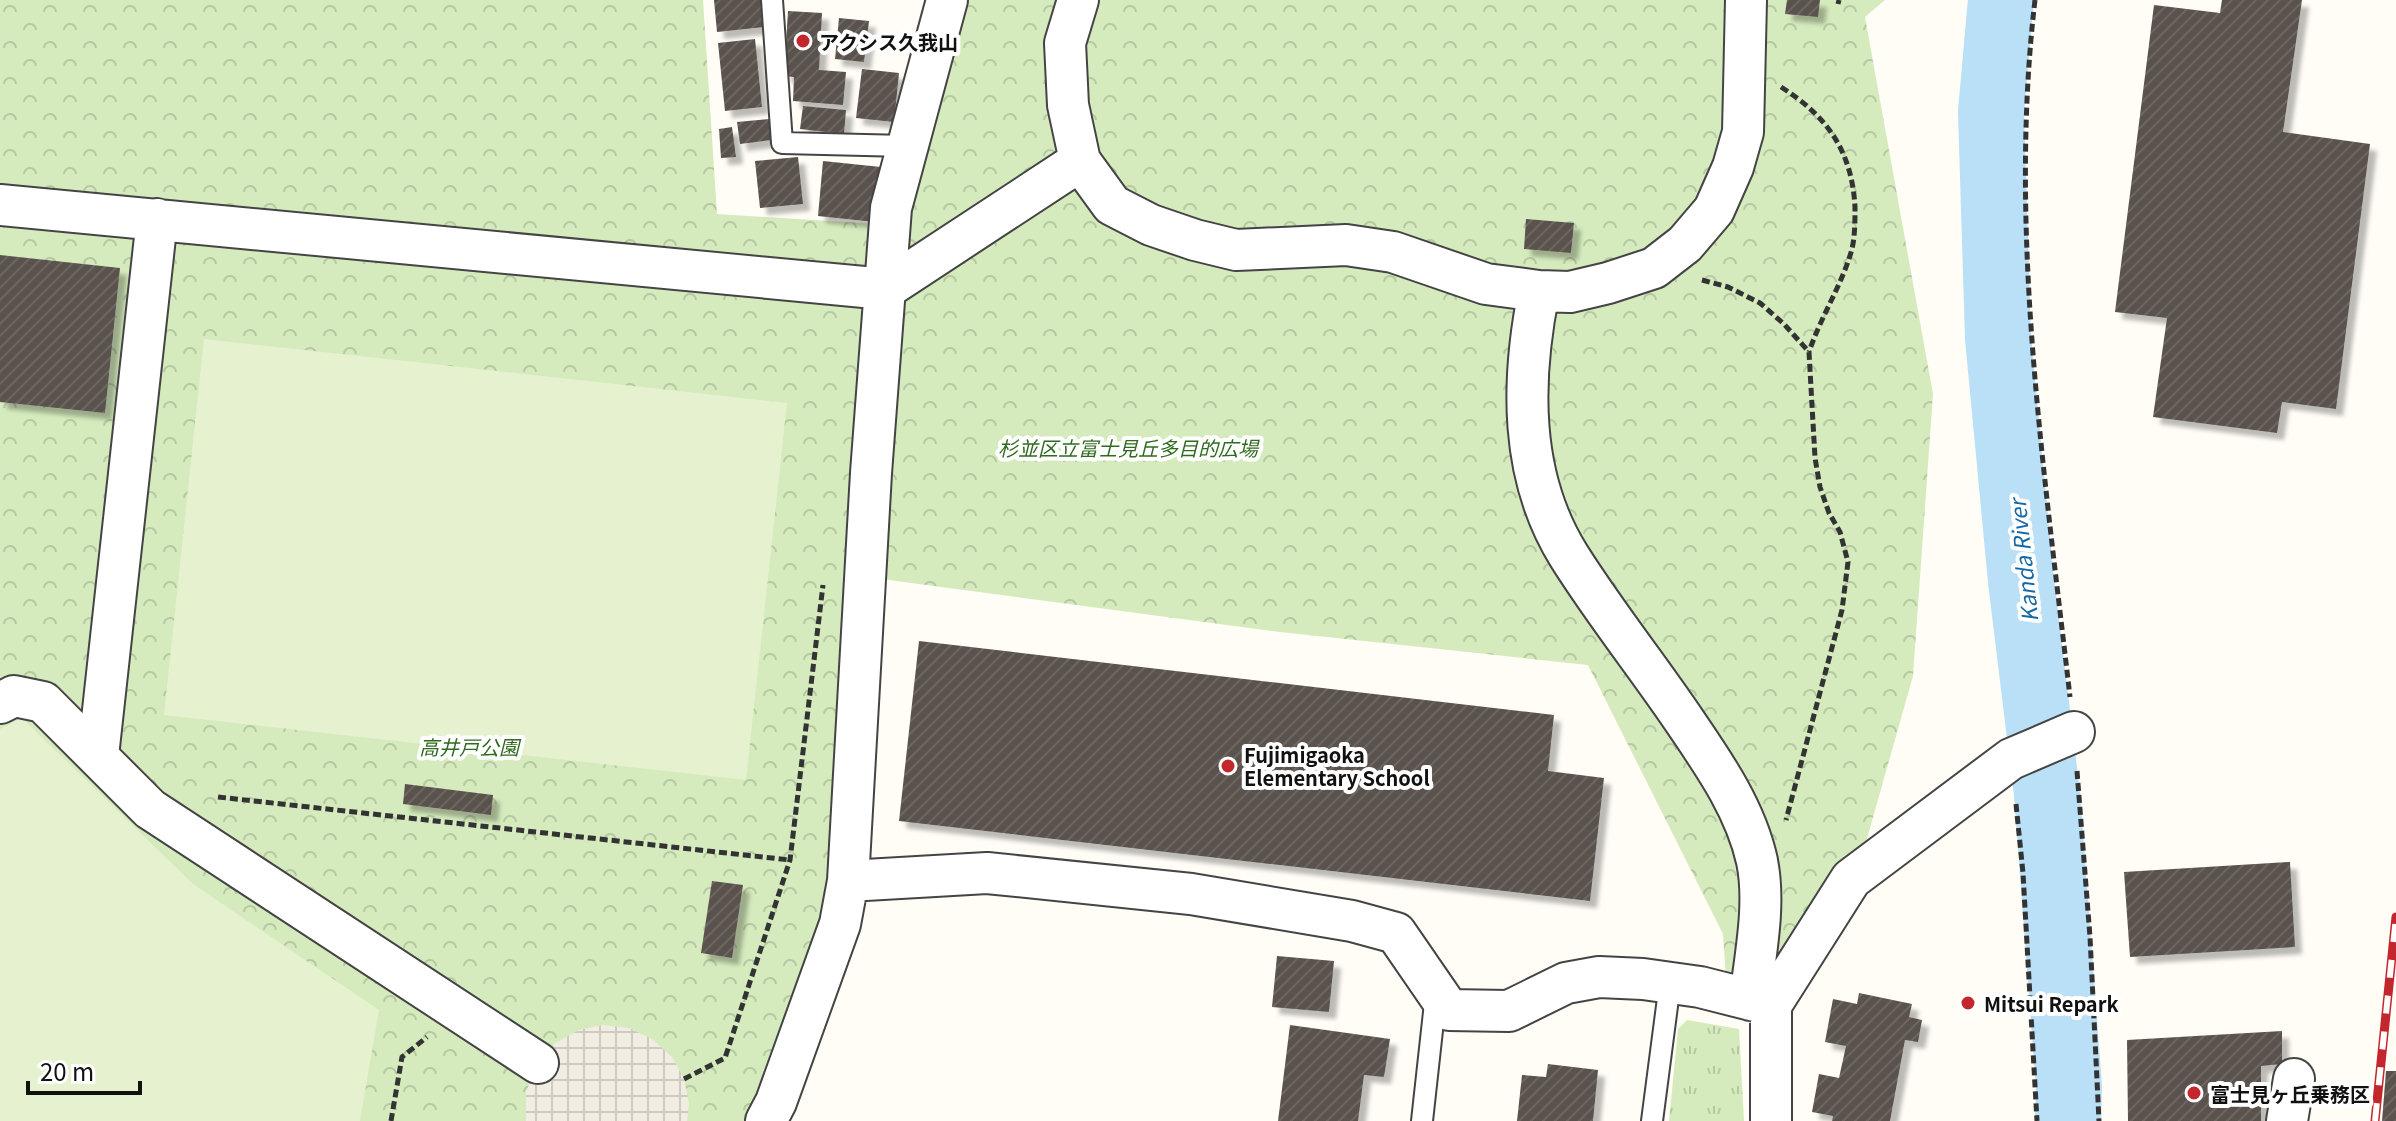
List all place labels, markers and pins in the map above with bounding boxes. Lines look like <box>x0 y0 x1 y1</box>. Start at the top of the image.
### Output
place label: アクシス久我山 <box>819 27 958 56</box>
marker: アクシス久我山 <box>794 32 812 50</box>
place label: Fujimigaoka Elementary School <box>1244 740 1430 792</box>
marker: Fujimigaoka Elementary School <box>1219 757 1237 775</box>
place label: Mitsui Repark <box>1984 989 2119 1018</box>
marker: Mitsui Repark <box>1959 994 1977 1012</box>
place label: 富士見ヶ丘乗務区 <box>2210 1079 2370 1108</box>
marker: 富士見ヶ丘乗務区 <box>2185 1084 2203 1102</box>

